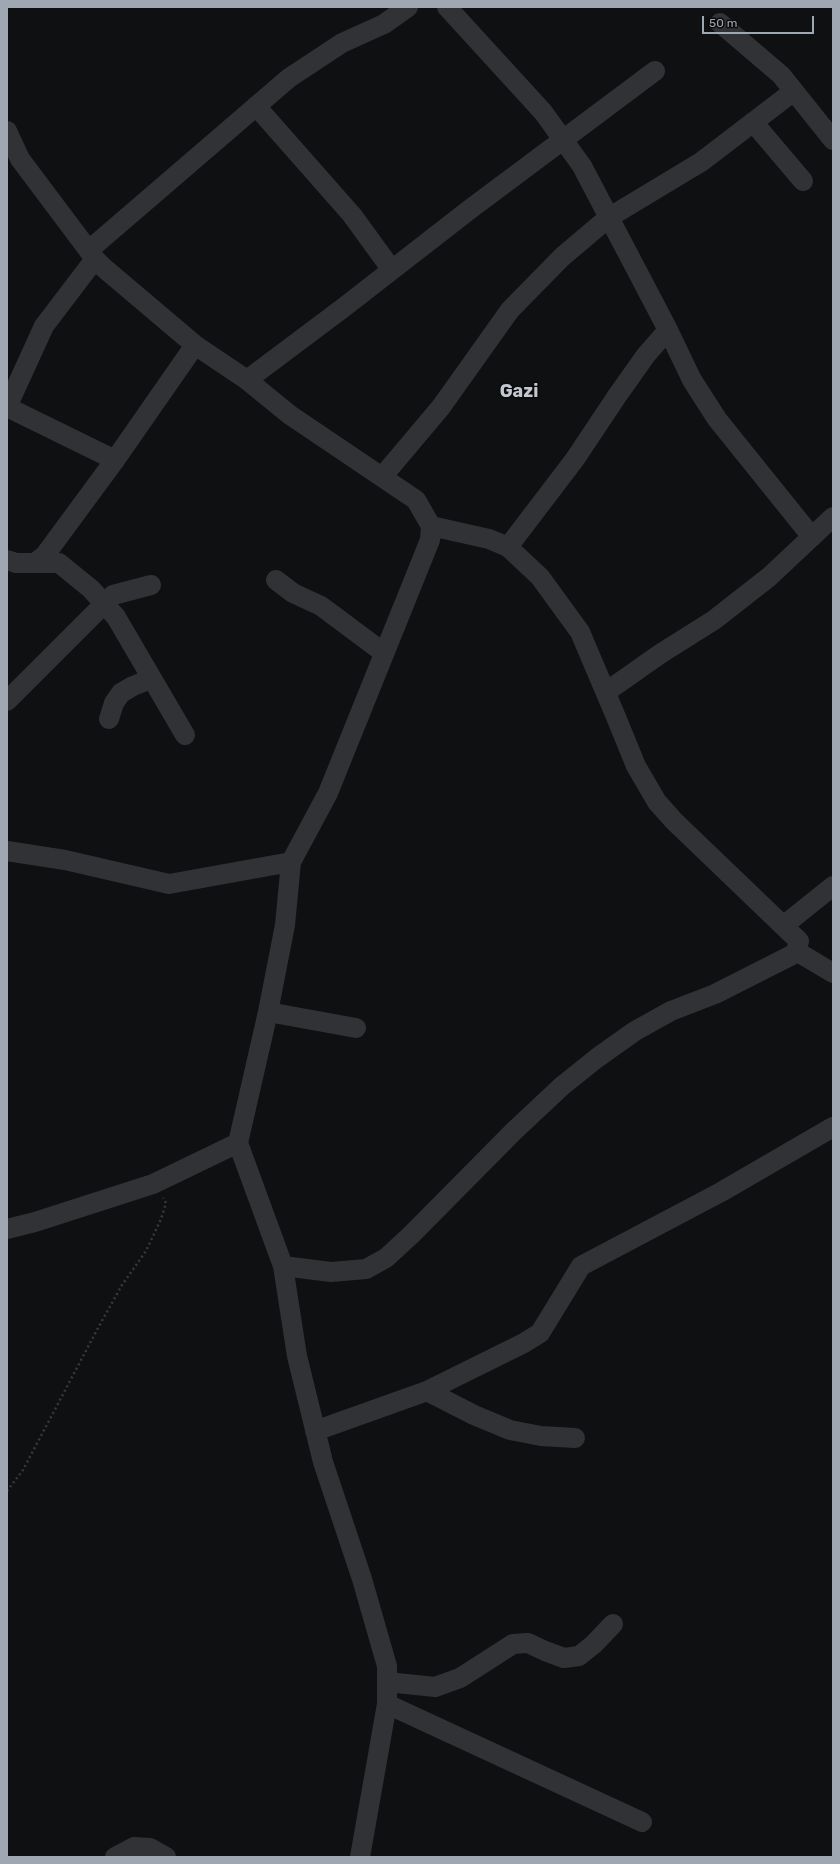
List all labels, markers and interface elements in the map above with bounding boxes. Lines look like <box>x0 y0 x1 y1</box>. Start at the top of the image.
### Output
scale bar <box>704 8 816 34</box>
text: 50 m <box>709 16 737 30</box>
district label: Gazi <box>500 381 538 403</box>

